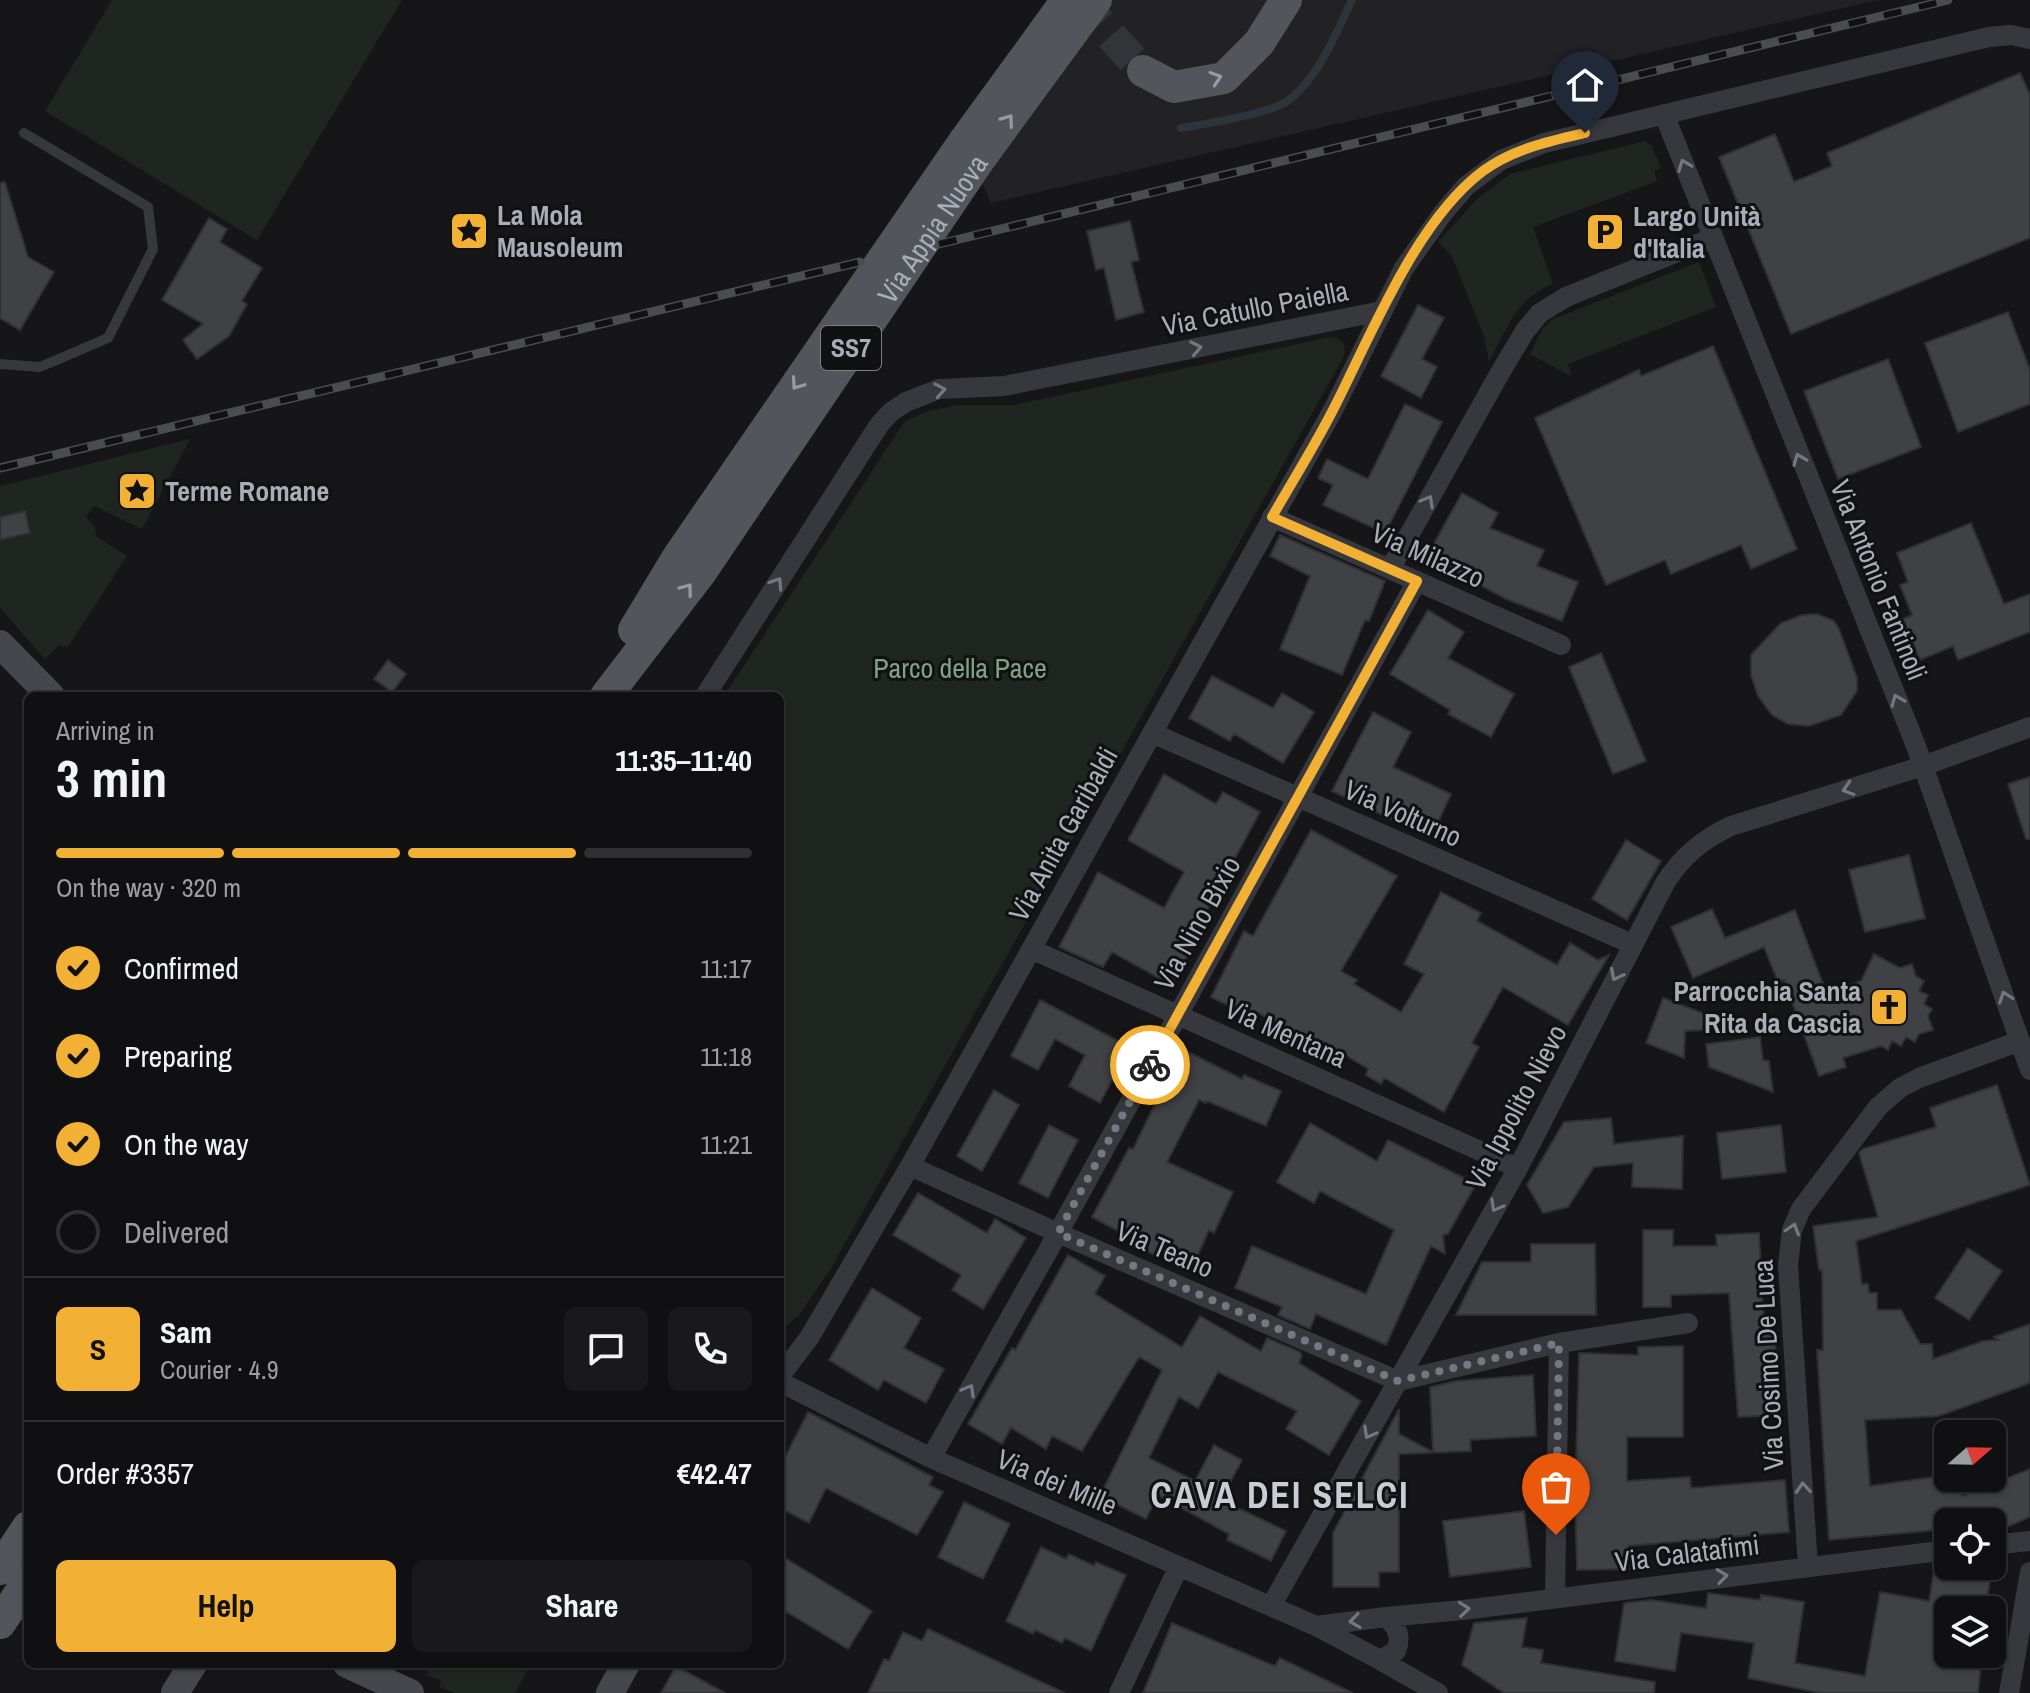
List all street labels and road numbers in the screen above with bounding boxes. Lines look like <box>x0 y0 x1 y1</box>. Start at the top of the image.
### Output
street label: Via Appia Nuova <box>869 147 996 311</box>
street label: Via Catullo Paiella <box>1159 271 1351 345</box>
road number: SS7 <box>821 326 881 370</box>
street label: Via Antonio Fantinoli <box>1821 474 1937 686</box>
street label: Via Milazzo <box>1366 513 1490 597</box>
street label: Via Anita Garibaldi <box>999 740 1127 928</box>
street label: Via Volturno <box>1338 770 1468 856</box>
street label: Via Nino Bixio <box>1145 849 1249 997</box>
street label: Via Mentana <box>1219 989 1353 1077</box>
street label: Via Ippolito Nievo <box>1456 1018 1576 1196</box>
street label: Via Teano <box>1110 1211 1220 1287</box>
street label: Via Cosimo De Luca <box>1743 1258 1793 1472</box>
street label: Via dei Mille <box>991 1440 1123 1524</box>
street label: Via Calatafimi <box>1613 1525 1761 1581</box>

